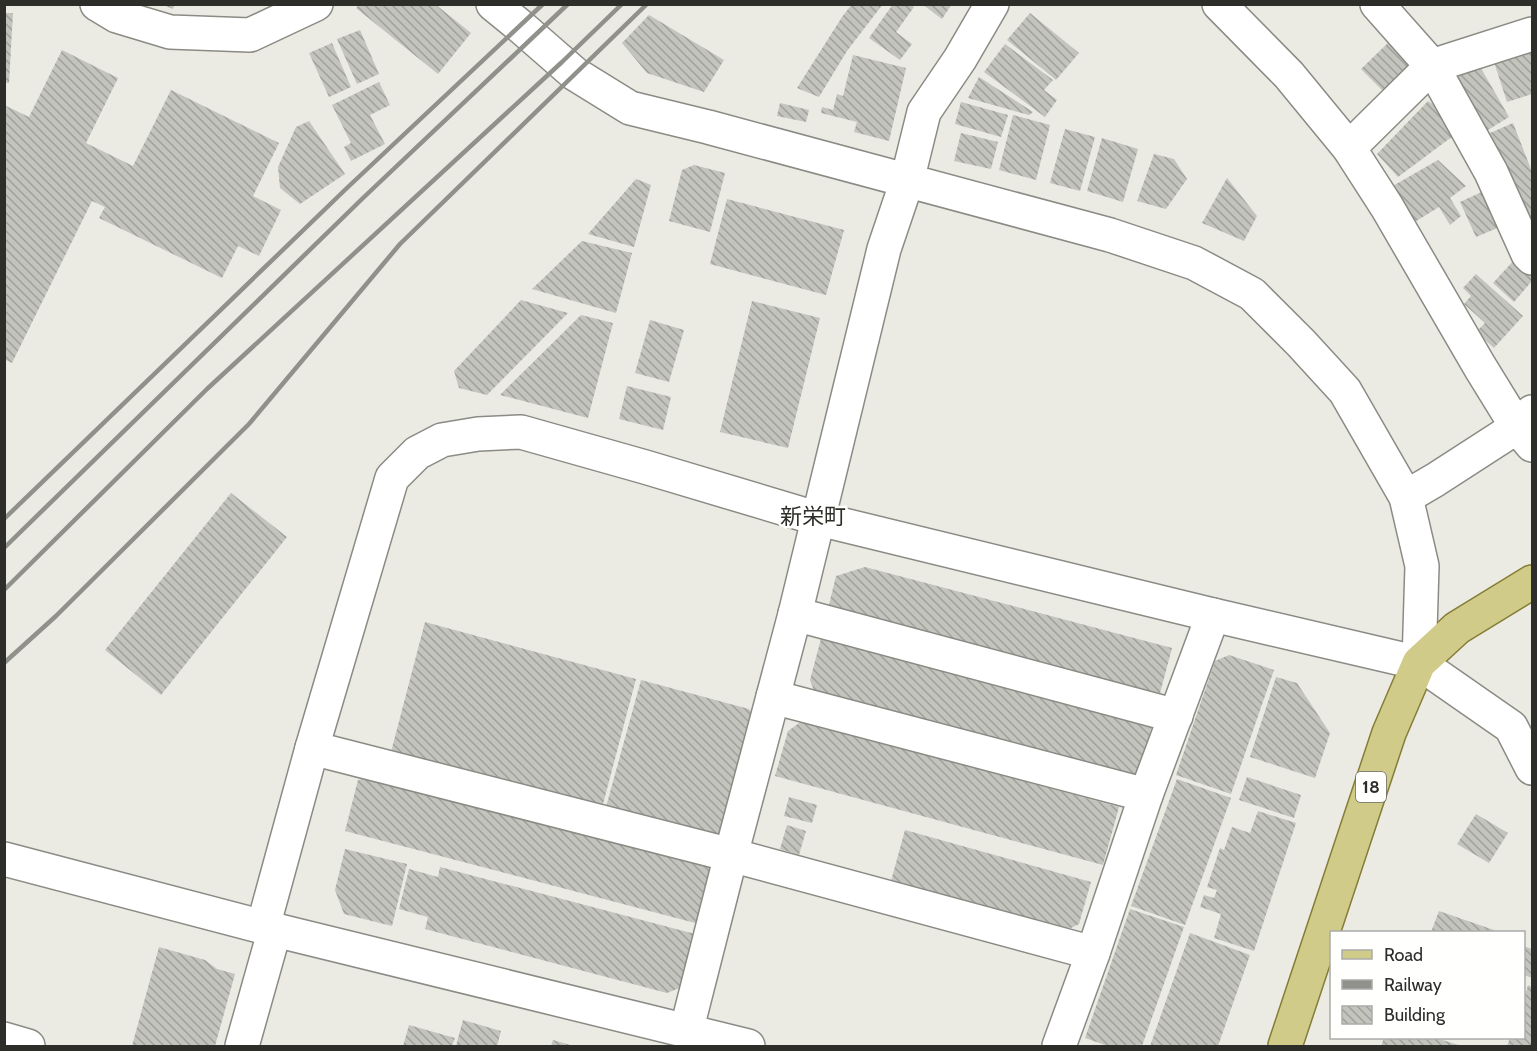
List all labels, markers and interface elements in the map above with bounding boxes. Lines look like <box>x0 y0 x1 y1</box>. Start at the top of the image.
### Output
district label: 新栄町 <box>780 503 846 530</box>
road number: 18 <box>1356 772 1386 802</box>
legend <box>1330 931 1525 1039</box>
text: Road <box>1384 944 1423 966</box>
text: Railway <box>1384 974 1442 996</box>
text: Building <box>1384 1004 1446 1026</box>

